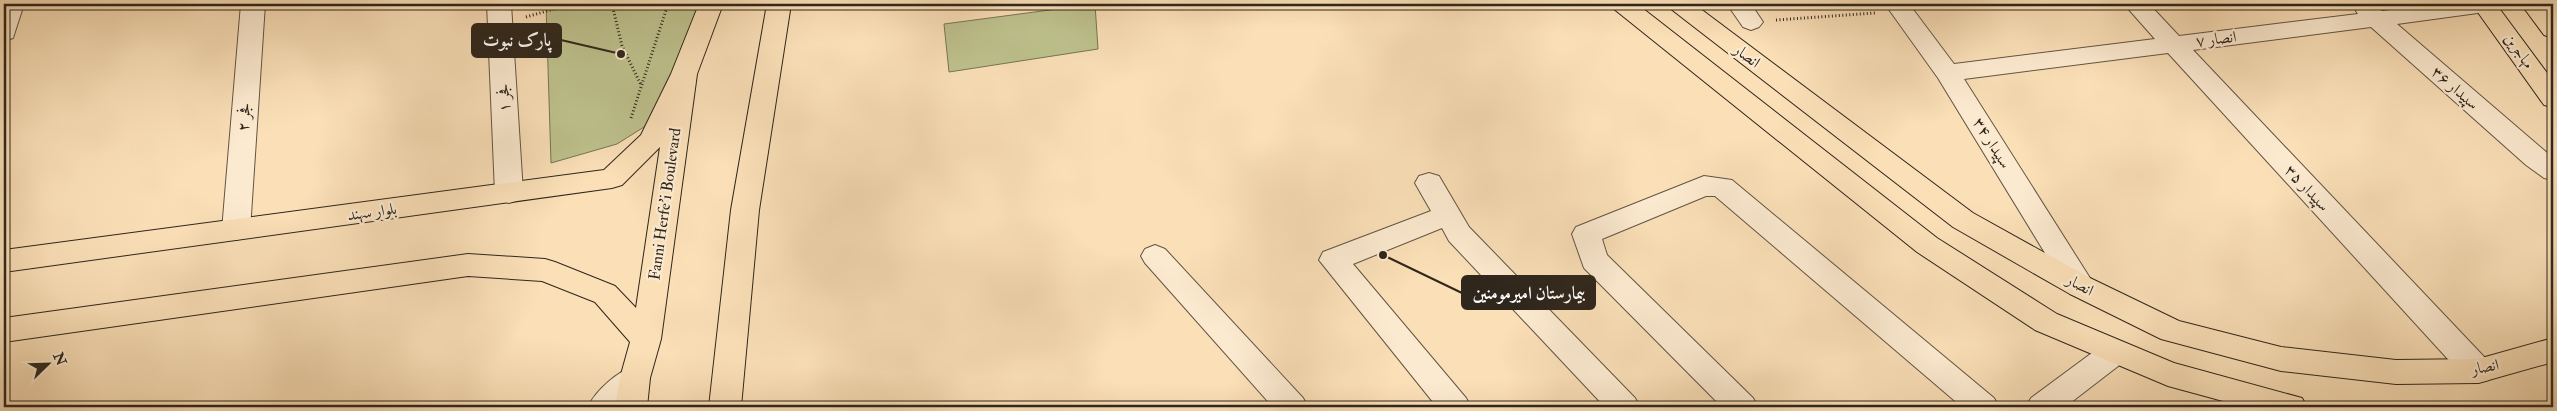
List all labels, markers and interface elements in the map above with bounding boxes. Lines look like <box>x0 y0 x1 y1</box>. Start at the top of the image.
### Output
callout: پارک نبوت <box>472 24 561 57</box>
street label: انصار ۷ <box>2195 27 2237 51</box>
text: پارک نبوت <box>483 29 553 53</box>
street label: مهاجرین <box>2500 29 2538 73</box>
street label: انصار <box>1728 38 1764 72</box>
street label: سپیدار ۳۶ <box>2427 62 2483 115</box>
street label: فجر ۱ <box>493 83 515 113</box>
street label: فجر ۲ <box>233 102 255 132</box>
street label: سپیدار ۳۴ <box>1968 114 2015 173</box>
street label: Fanni Herfe'i Boulevard <box>644 126 686 281</box>
street label: سپیدار ۳۵ <box>2280 161 2334 216</box>
street label: بلوار سهند <box>346 199 398 225</box>
street label: انصار <box>2061 269 2097 300</box>
callout: بیمارستان امیرمومنین <box>1462 276 1595 309</box>
text: بیمارستان امیرمومنین <box>1473 282 1585 305</box>
north arrow <box>22 338 72 388</box>
text: N <box>49 349 70 369</box>
street label: انصار <box>2467 355 2501 380</box>

